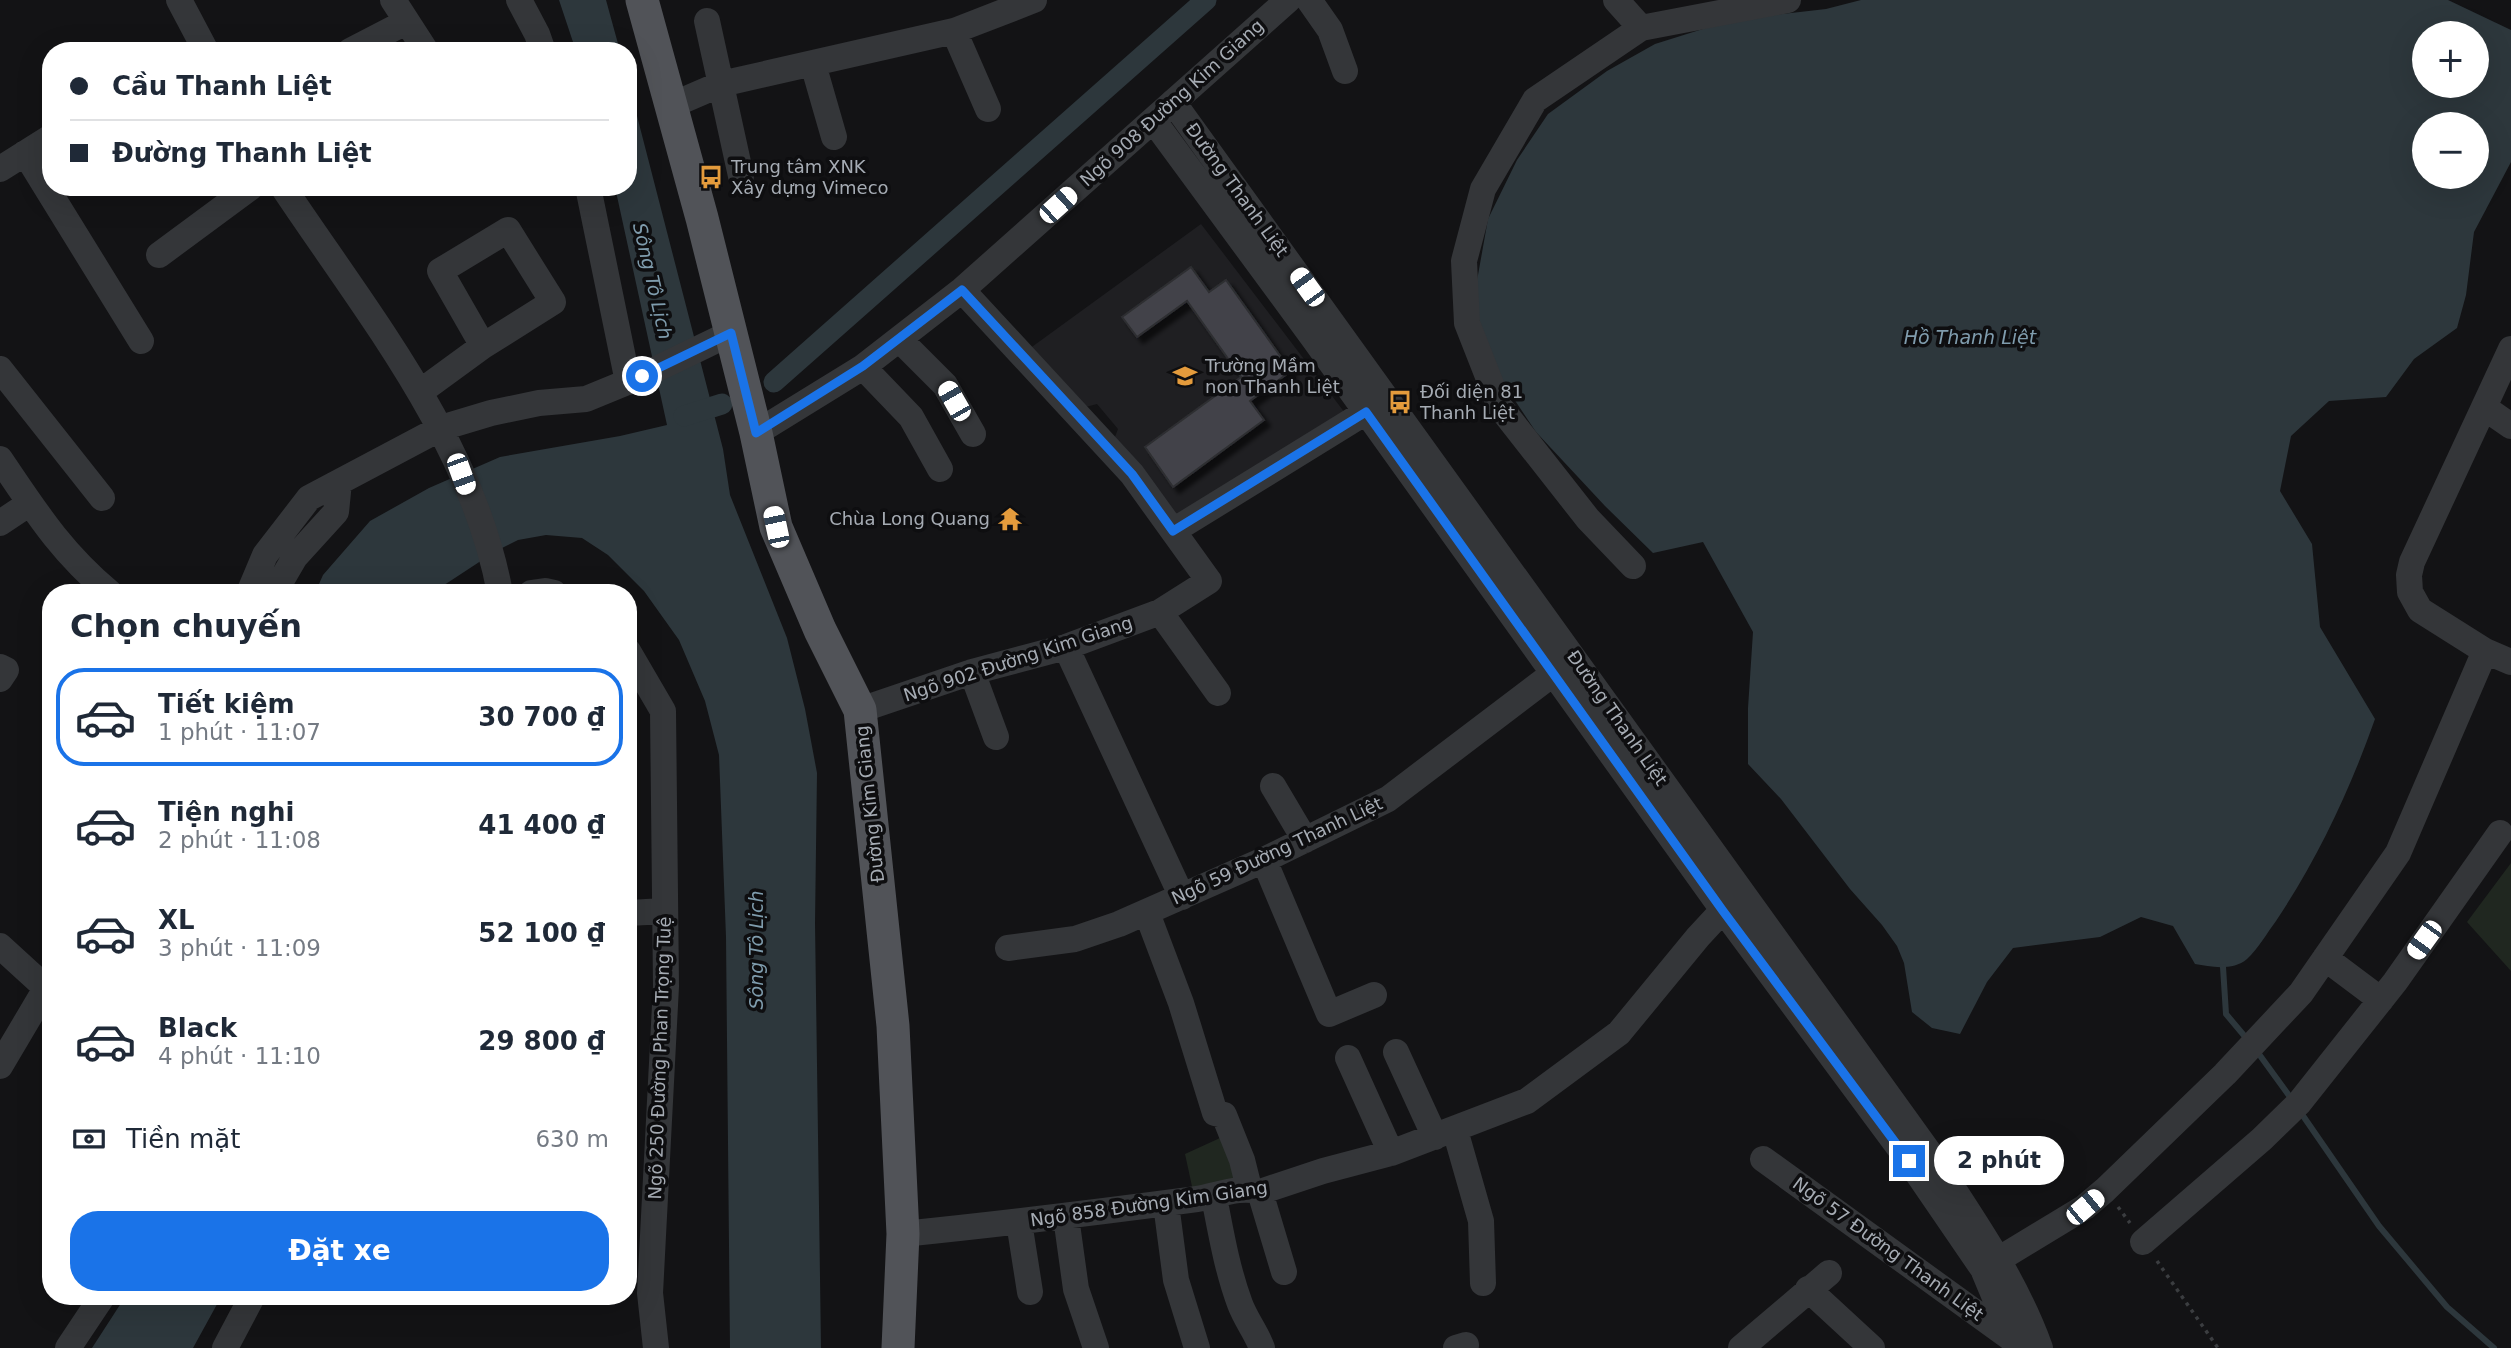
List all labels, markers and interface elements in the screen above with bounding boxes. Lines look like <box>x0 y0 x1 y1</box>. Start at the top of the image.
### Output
street label: Ngõ 908 Đường Kim Giang <box>1076 15 1268 191</box>
map controls <box>2412 21 2489 189</box>
button: + <box>2412 21 2489 98</box>
text: Cầu Thanh Liệt <box>112 71 332 101</box>
button: − <box>2412 112 2489 189</box>
street label: Đường Thanh Liệt <box>1182 119 1293 261</box>
text: Đường Thanh Liệt <box>112 138 372 168</box>
place label: Trung tâm XNK Xây dựng Vimeco <box>730 156 889 198</box>
bus stop icon: Trung tâm XNK Xây dựng Vimeco <box>697 163 725 191</box>
car <box>1036 183 1081 227</box>
water label: Sông Tô Lịch <box>629 220 677 342</box>
car <box>1287 264 1328 310</box>
water label: Hồ Thanh Liệt <box>1904 326 2038 348</box>
place label: Trường Mầm non Thanh Liệt <box>1204 355 1340 397</box>
route start <box>626 360 658 392</box>
school or university icon: Trường Mầm non Thanh Liệt <box>1171 362 1199 390</box>
car <box>935 378 974 424</box>
place label: Đối diện 81 Thanh Liệt <box>1419 381 1523 423</box>
bus stop icon: Đối diện 81 Thanh Liệt <box>1386 388 1414 416</box>
car <box>444 451 479 497</box>
car <box>762 504 791 550</box>
temple icon: Chùa Long Quang <box>996 505 1024 533</box>
place label: Chùa Long Quang <box>829 508 990 529</box>
text: Chọn chuyến <box>70 607 302 645</box>
street label: Ngõ 902 Đường Kim Giang <box>901 612 1135 706</box>
street label: Đường Thanh Liệt <box>1563 646 1672 789</box>
icon: car <box>74 686 137 749</box>
text: Tiết kiệm <box>158 689 295 719</box>
text: 30 700 ₫ <box>478 702 605 732</box>
text: 1 phút · 11:07 <box>158 719 321 745</box>
street label: Đường Kim Giang <box>851 724 888 884</box>
street label: Ngõ 59 Đường Thanh Liệt <box>1168 792 1386 909</box>
icon: car <box>74 794 137 857</box>
text: Tiện nghi <box>158 797 294 827</box>
text: 41 400 ₫ <box>478 810 605 840</box>
text: 2 phút · 11:08 <box>158 827 321 853</box>
water label: Sông Tô Lịch <box>745 890 767 1010</box>
icon: car <box>74 902 137 965</box>
text: XL <box>158 905 195 935</box>
street label: Ngõ 250 Đường Phan Trọng Tuệ <box>644 916 675 1200</box>
car <box>2404 917 2445 963</box>
text: 52 100 ₫ <box>478 918 605 948</box>
text: 3 phút · 11:09 <box>158 935 321 961</box>
icon: car <box>74 1010 137 1073</box>
text: Black <box>158 1013 237 1043</box>
text: 29 800 ₫ <box>478 1026 605 1056</box>
text: 4 phút · 11:10 <box>158 1043 321 1069</box>
icon: cash <box>70 1120 108 1158</box>
text: Tiền mặt <box>126 1124 241 1154</box>
text: 630 m <box>535 1126 609 1152</box>
callout: 2 phút <box>1934 1136 2063 1186</box>
route end <box>1893 1145 1925 1177</box>
text: 2 phút <box>1957 1147 2041 1173</box>
street label: Ngõ 57 Đường Thanh Liệt <box>1789 1172 1988 1325</box>
street label: Ngõ 858 Đường Kim Giang <box>1029 1176 1269 1231</box>
car <box>2063 1185 2108 1229</box>
button: Đặt xe <box>70 1211 609 1291</box>

